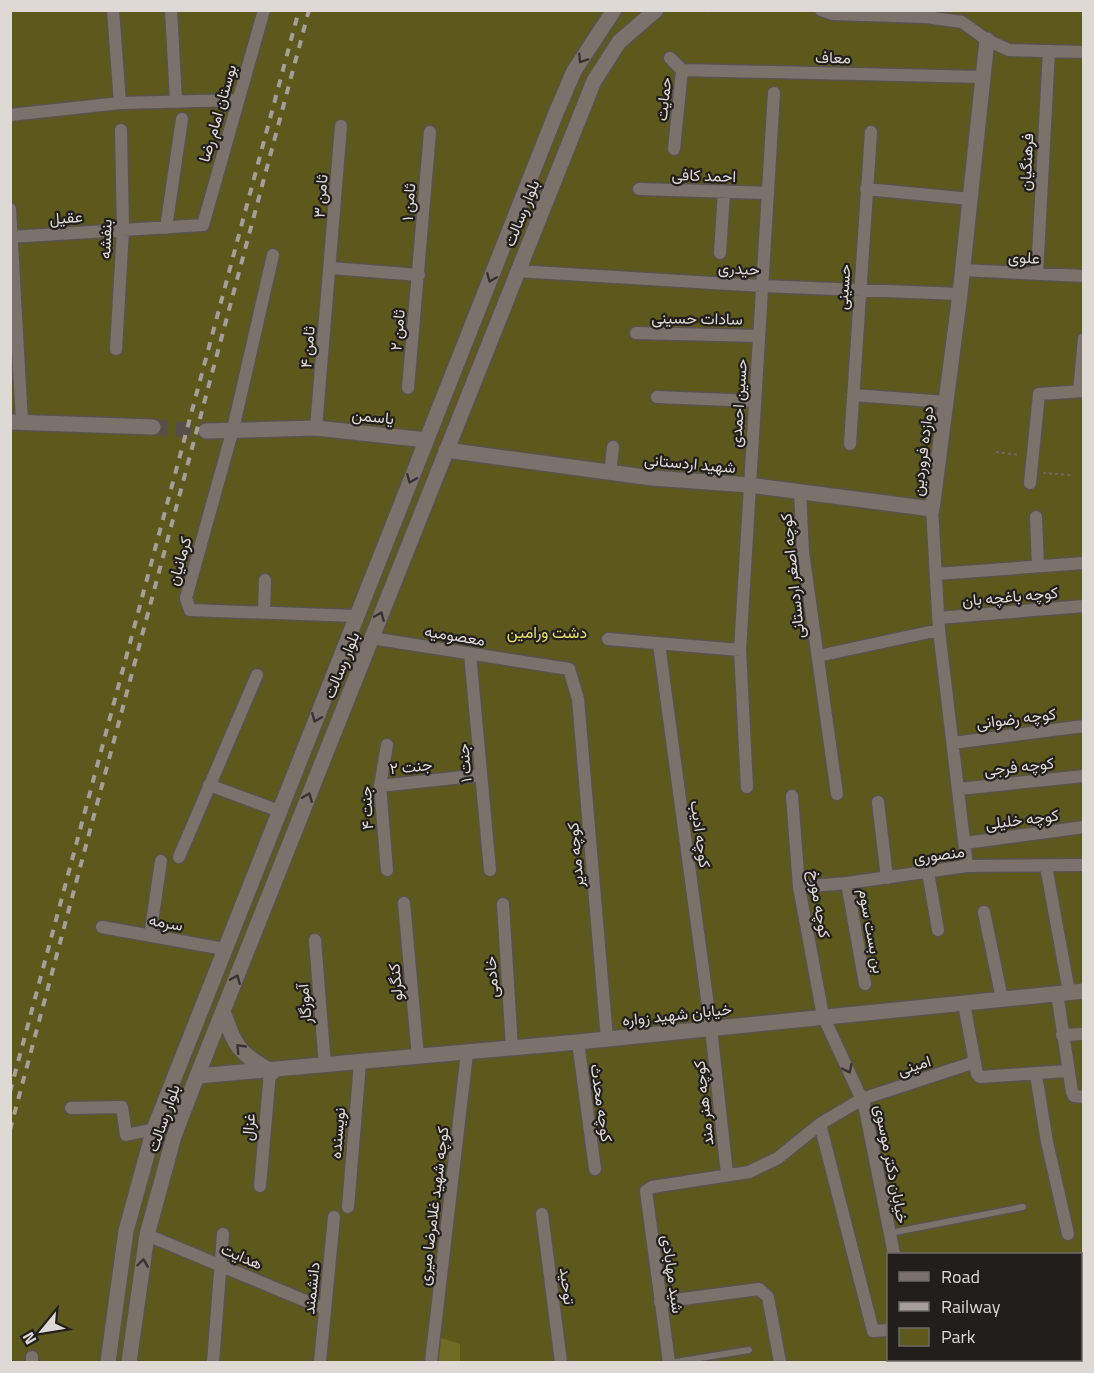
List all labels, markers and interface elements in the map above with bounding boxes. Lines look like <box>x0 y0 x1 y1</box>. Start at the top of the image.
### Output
street label: معاف <box>815 45 851 69</box>
one-way arrow <box>578 53 589 64</box>
street label: بوستان امام رضا <box>192 61 242 165</box>
street label: حمایت <box>649 76 677 122</box>
street label: فرهنگیان <box>1013 133 1039 191</box>
street label: احمد کافی <box>671 162 737 188</box>
street label: ثامن ۳ <box>307 173 333 219</box>
street label: بلوار رسالت <box>497 176 545 250</box>
street label: ثامن ۱ <box>395 182 421 222</box>
street label: عقیل <box>49 204 83 230</box>
street label: بنفشه <box>92 219 118 259</box>
street label: علوی <box>1007 244 1041 270</box>
street label: حیدری <box>718 255 761 281</box>
street label: حسینی <box>829 263 857 311</box>
one-way arrow <box>486 272 498 283</box>
street label: سادات حسینی <box>651 305 743 331</box>
street label: ثامن ۲ <box>383 308 411 352</box>
street label: ثامن ۴ <box>293 325 321 369</box>
street label: حسین احمدی <box>723 357 753 448</box>
street label: یاسمن <box>351 402 395 430</box>
street label: دوازده فروردین <box>905 405 939 497</box>
street label: شهید اردستانی <box>643 447 737 479</box>
one-way arrow <box>406 472 418 483</box>
street label: کوچه اصغر اردستانی <box>773 512 811 640</box>
street label: کرمانیان <box>161 534 197 588</box>
street label: کوچه باغچه بان <box>961 580 1059 612</box>
one-way arrow <box>373 611 385 622</box>
street label: معصومیه <box>423 618 487 652</box>
park label: دشت ورامین <box>507 620 587 644</box>
street label: بلوار رسالت <box>317 628 365 702</box>
street label: کوچه رضوانی <box>975 701 1057 735</box>
one-way arrow <box>311 712 323 723</box>
street label: جنت ۱ <box>450 742 478 784</box>
street label: کوچه فرجی <box>983 750 1055 782</box>
street label: جنت ۲ <box>388 752 434 780</box>
street label: جنت ۴ <box>353 785 379 830</box>
one-way arrow <box>301 793 313 804</box>
street label: کوچه ادیب <box>684 799 718 869</box>
street label: کوچه خلیلی <box>984 803 1060 835</box>
street label: کوچه مدیر <box>560 821 590 890</box>
street label: منصوری <box>912 839 966 869</box>
street label: کوچه مورخ <box>803 868 837 940</box>
street label: بن بست سوم <box>853 887 891 975</box>
street label: سرمه <box>147 907 185 937</box>
street label: خادمی <box>478 955 504 999</box>
street label: کنگرلو <box>381 962 409 1002</box>
one-way arrow <box>229 974 241 985</box>
street label: آموزگار <box>290 982 318 1026</box>
street label: خیابان شهید زواره <box>621 996 733 1032</box>
one-way arrow <box>236 1045 247 1056</box>
street label: امینی <box>894 1048 934 1082</box>
street label: کوچه هنر مند <box>687 1059 719 1147</box>
street label: کوچه محدث <box>585 1062 619 1144</box>
one-way arrow <box>840 1063 852 1074</box>
street label: بلوار رسالت <box>140 1081 186 1155</box>
street label: خیابان دکتر موسوی <box>869 1102 915 1226</box>
street label: نویسنده <box>323 1106 351 1160</box>
street label: غزال <box>235 1112 261 1142</box>
street label: کوچه شهید غلامرضا میری <box>411 1125 455 1287</box>
street label: شید مهابادی <box>656 1233 690 1315</box>
street label: هدایت <box>217 1237 267 1275</box>
legend <box>887 1253 1082 1361</box>
one-way arrow <box>136 1258 148 1268</box>
street label: دانشمند <box>296 1261 326 1315</box>
text: Road <box>941 1263 980 1290</box>
street label: توحید <box>554 1266 582 1306</box>
text: Railway <box>941 1293 1001 1320</box>
north arrow <box>12 1301 72 1361</box>
text: Park <box>941 1323 976 1350</box>
text: N <box>16 1328 42 1349</box>

